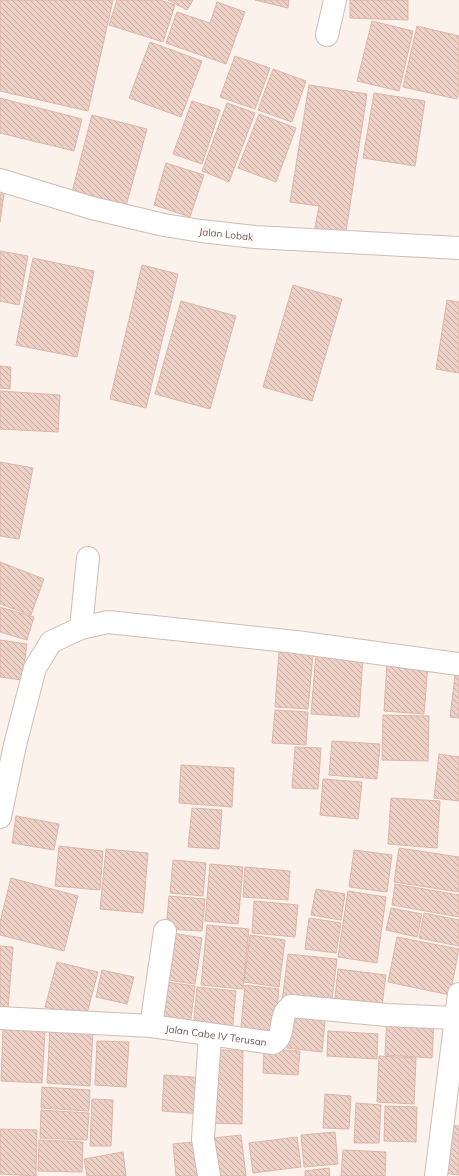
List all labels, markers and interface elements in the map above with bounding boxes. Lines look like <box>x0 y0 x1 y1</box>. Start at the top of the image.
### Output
street label: Jalan Lobak <box>198 224 255 243</box>
street label: Jalan Cabe IV Terusan <box>165 1022 268 1049</box>

